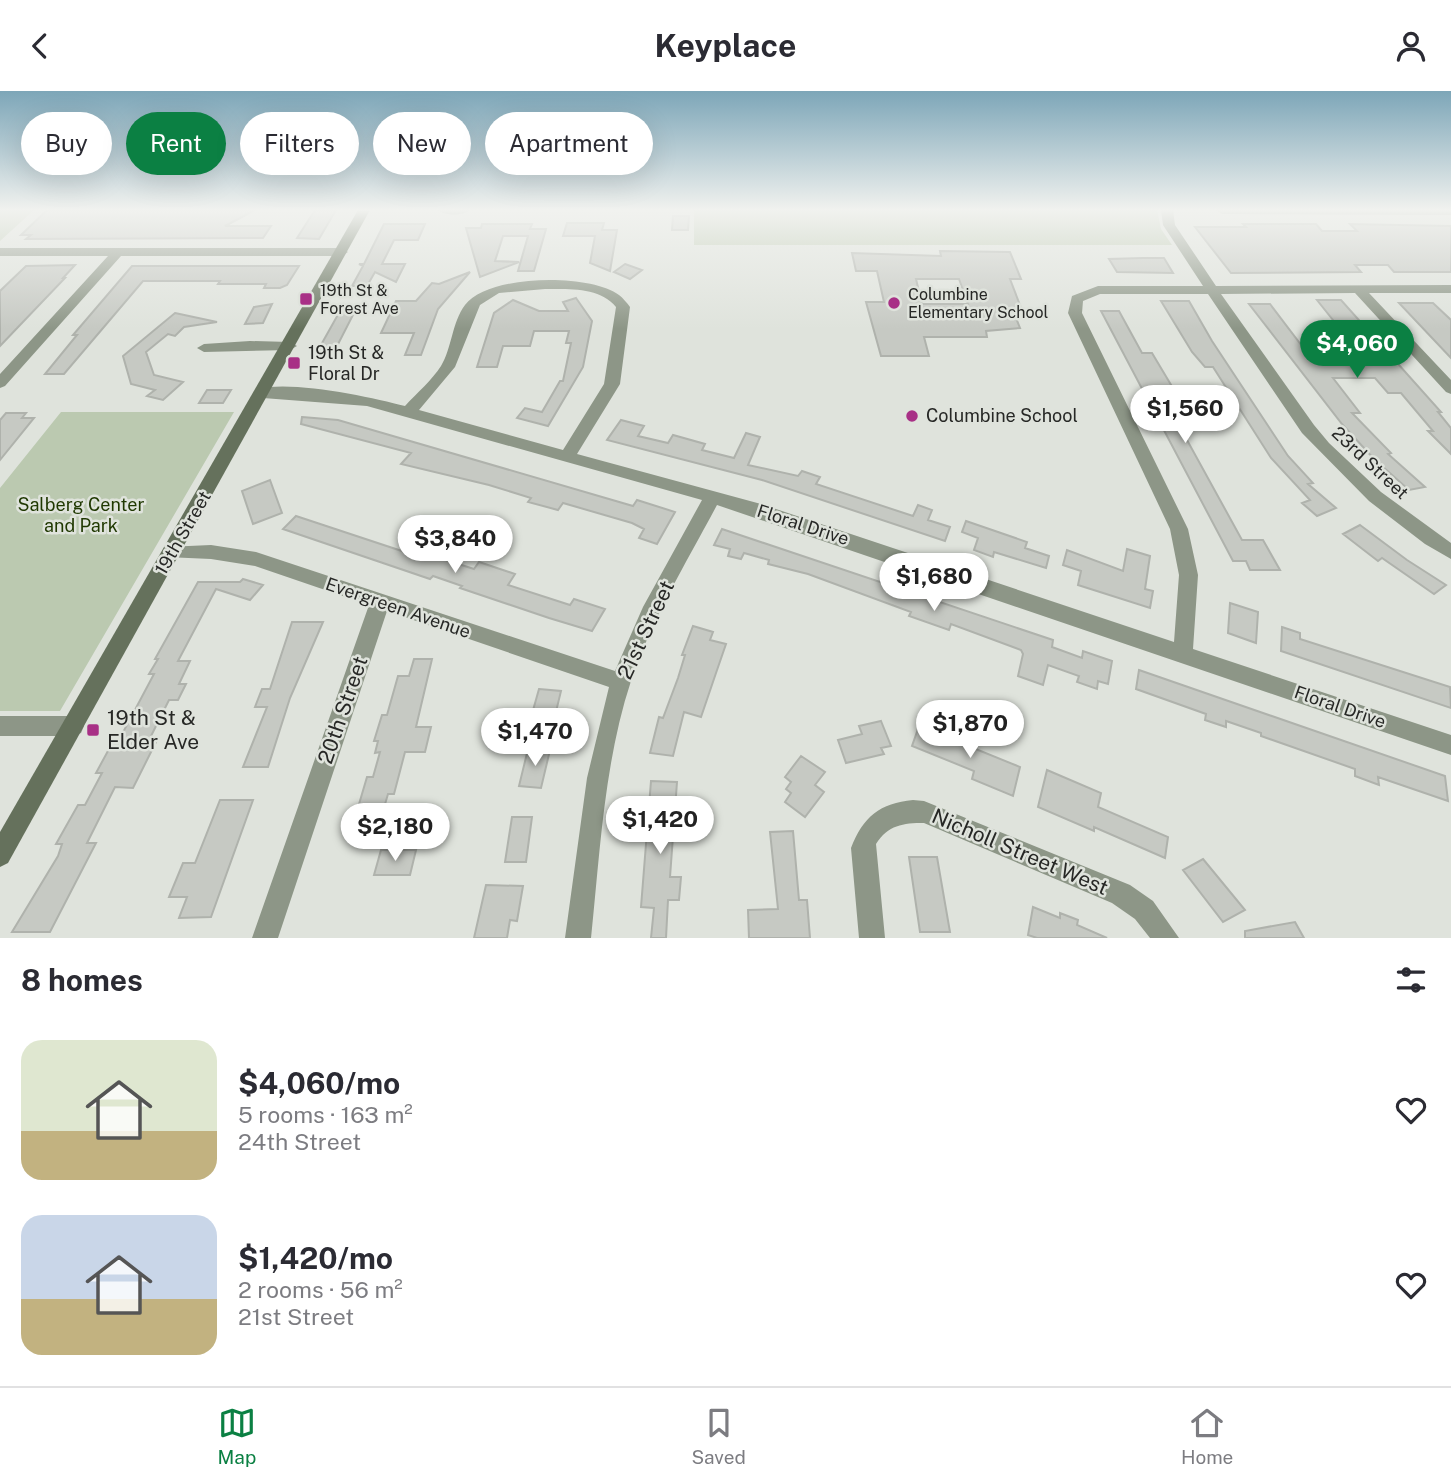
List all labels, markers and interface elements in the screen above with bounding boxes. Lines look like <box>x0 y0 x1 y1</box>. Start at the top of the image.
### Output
icon: back <box>21 27 59 65</box>
text: Keyplace <box>655 27 796 64</box>
icon: person <box>1392 27 1430 65</box>
chip: Buy <box>21 112 112 175</box>
chip: Rent <box>126 112 226 175</box>
chip: Filters <box>240 112 359 175</box>
chip: New <box>373 112 471 175</box>
chip: Apartment <box>485 112 653 175</box>
place label: 19th St & Forest Ave <box>320 281 399 318</box>
place label: Columbine Elementary School <box>908 285 1049 322</box>
marker: 19th St & Forest Ave <box>298 291 314 307</box>
marker: Columbine Elementary School <box>886 295 902 311</box>
pin: $4,060 <box>1300 321 1414 380</box>
text: $4,060 <box>1316 329 1398 356</box>
place label: 19th St & Floral Dr <box>308 342 384 384</box>
marker: 19th St & Floral Dr <box>286 355 302 371</box>
pin: $1,560 <box>1128 385 1242 445</box>
text: $1,560 <box>1146 394 1224 421</box>
place label: Columbine School <box>926 405 1078 426</box>
marker: Columbine School <box>904 408 920 424</box>
street label: 23rd Street <box>1328 422 1413 503</box>
street label: 19th Street <box>150 487 215 578</box>
park label: Salberg Center and Park <box>17 494 145 536</box>
street label: Floral Drive <box>755 500 852 549</box>
pin: $3,840 <box>398 515 512 575</box>
text: $3,840 <box>414 524 496 551</box>
pin: $1,680 <box>877 553 991 613</box>
text: $1,680 <box>895 562 973 589</box>
street label: Evergreen Avenue <box>323 573 473 642</box>
street label: 21st Street <box>612 576 679 683</box>
street label: 20th Street <box>312 653 373 767</box>
street label: Floral Drive <box>1292 681 1389 732</box>
pin: $1,870 <box>913 701 1027 760</box>
place label: 19th St & Elder Ave <box>107 705 199 754</box>
pin: $1,470 <box>478 709 592 768</box>
text: $1,870 <box>932 709 1008 736</box>
text: $1,470 <box>497 717 573 744</box>
marker: 19th St & Elder Ave <box>85 722 101 738</box>
pin: $1,420 <box>603 797 717 856</box>
pin: $2,180 <box>338 803 452 863</box>
street label: Nicholl Street West <box>928 803 1112 900</box>
text: $1,420 <box>622 805 698 832</box>
text: $2,180 <box>357 812 433 839</box>
icon: filters <box>1392 961 1430 999</box>
text: 8 homes <box>21 962 143 998</box>
text: $4,060/mo <box>238 1065 400 1101</box>
icon: home <box>77 1068 161 1152</box>
icon: heart <box>1392 1091 1430 1129</box>
text: 5 rooms · 163 m² <box>238 1101 413 1128</box>
text: 24th Street <box>238 1128 361 1155</box>
text: $1,420/mo <box>238 1240 393 1276</box>
icon: home <box>77 1243 161 1327</box>
icon: heart <box>1392 1266 1430 1304</box>
text: 2 rooms · 56 m² <box>238 1276 403 1303</box>
text: 21st Street <box>238 1303 354 1330</box>
tab: Map <box>218 1404 256 1468</box>
tab: Saved <box>691 1404 746 1468</box>
tab: Home <box>1181 1404 1233 1468</box>

